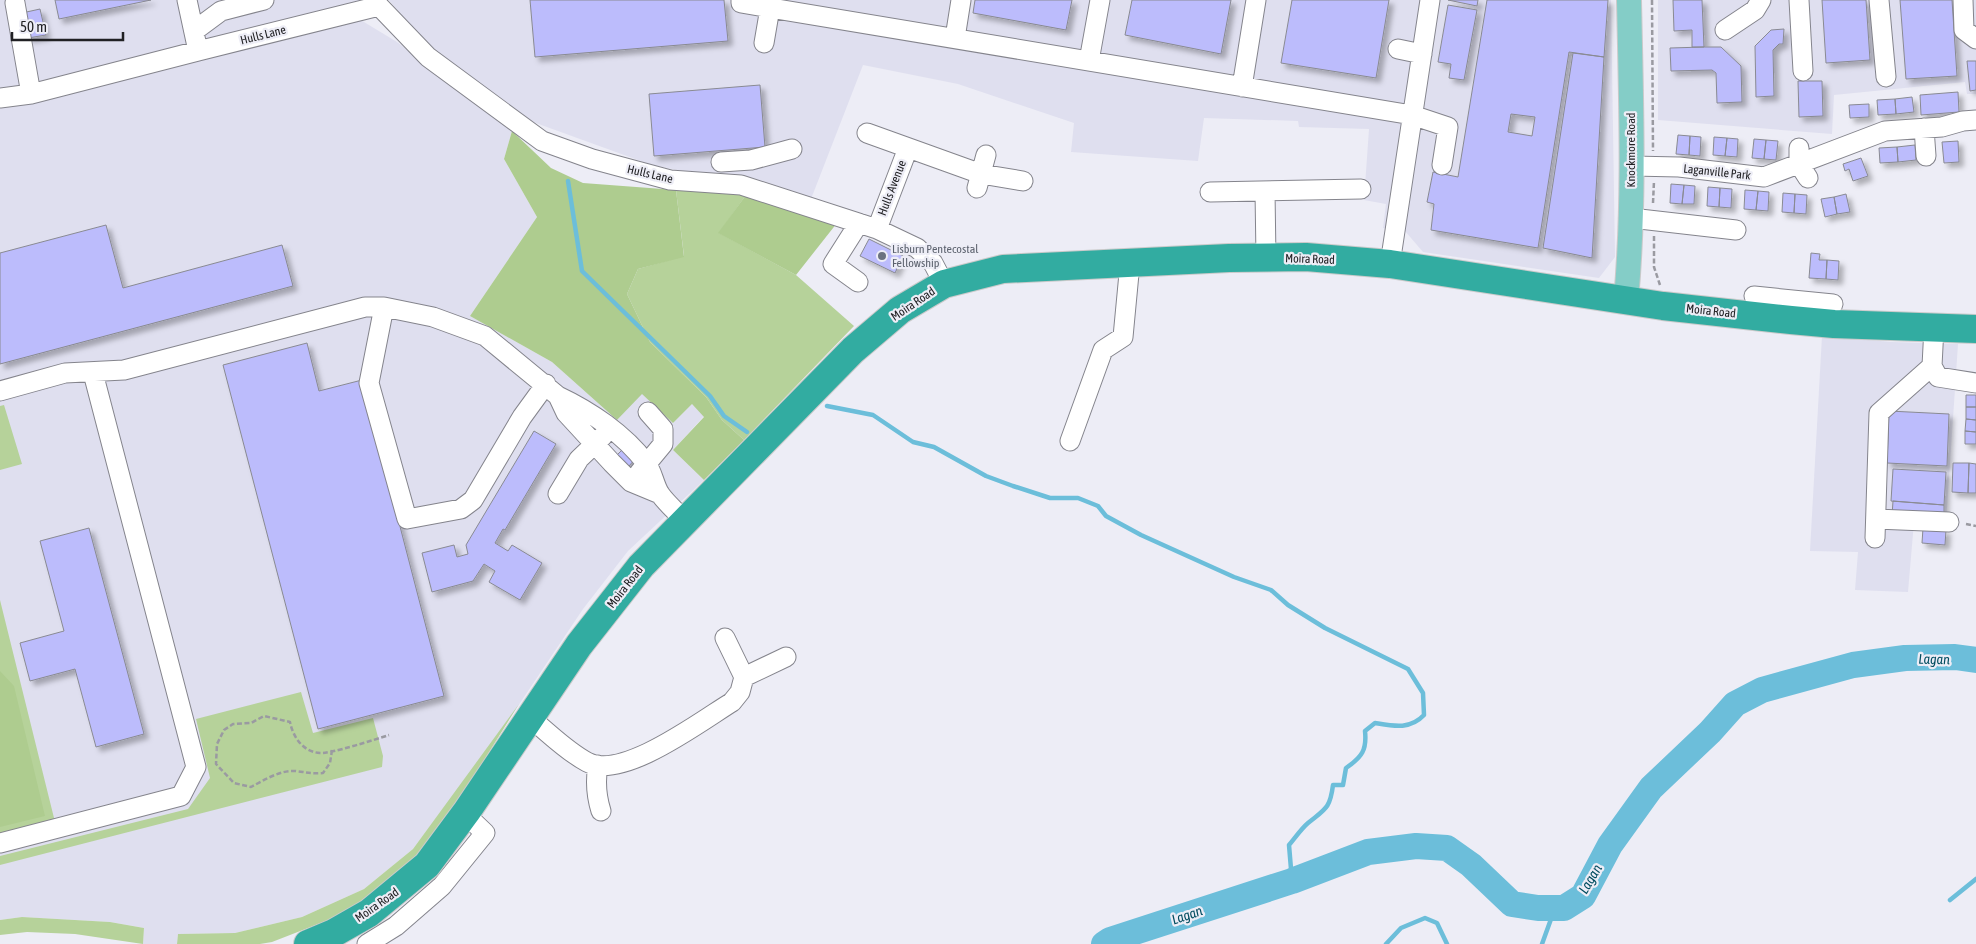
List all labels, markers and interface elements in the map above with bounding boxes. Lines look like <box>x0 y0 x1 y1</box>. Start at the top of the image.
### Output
scale bar <box>12 10 124 42</box>
text: 50 m <box>20 18 47 35</box>
street label: Hulls Lane <box>239 23 287 47</box>
street label: Knockmore Road <box>1624 113 1638 187</box>
street label: Hulls Avenue <box>875 158 909 218</box>
street label: Hulls Lane <box>626 162 674 186</box>
street label: Laganville Park <box>1683 162 1752 183</box>
place label: Lisburn Pentecostal Fellowship <box>892 242 979 270</box>
marker: Lisburn Pentecostal Fellowship <box>876 250 888 262</box>
street label: Moira Road <box>1285 251 1335 267</box>
street label: Moira Road <box>888 284 938 324</box>
street label: Moira Road <box>1685 301 1737 321</box>
street label: Moira Road <box>604 563 646 611</box>
water label: Lagan <box>1918 651 1950 667</box>
water label: Lagan <box>1575 861 1605 897</box>
street label: Moira Road <box>353 885 401 925</box>
water label: Lagan <box>1169 902 1205 928</box>

